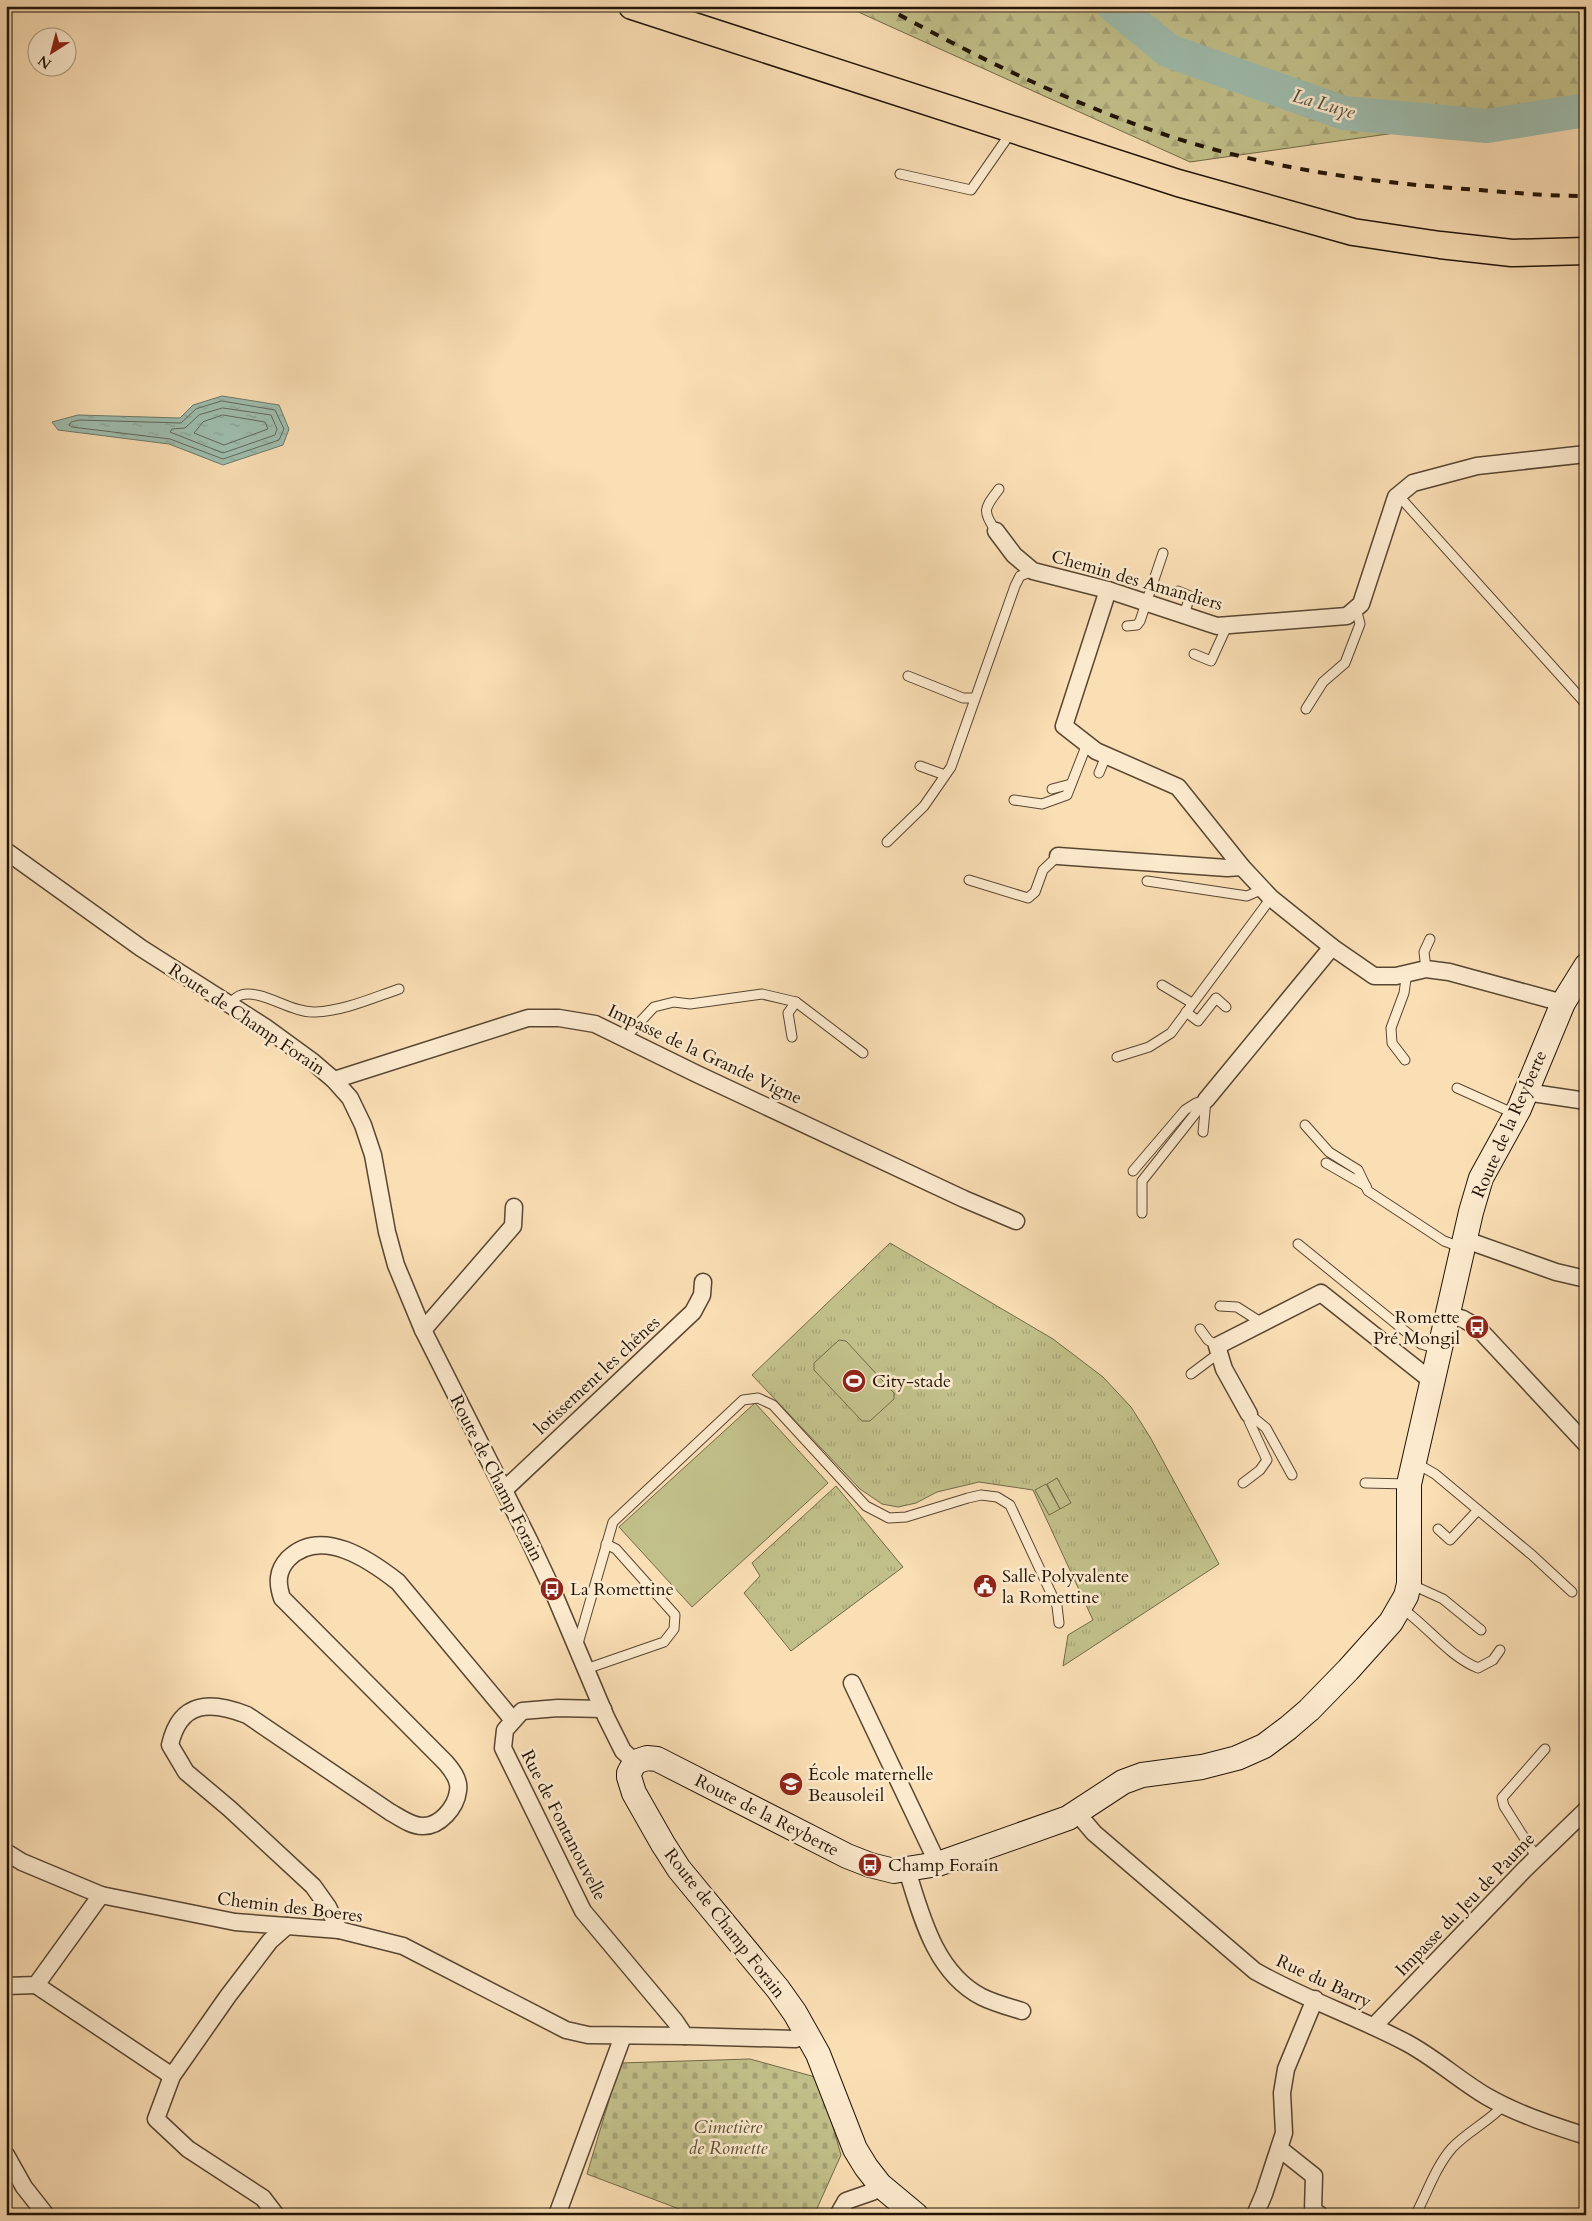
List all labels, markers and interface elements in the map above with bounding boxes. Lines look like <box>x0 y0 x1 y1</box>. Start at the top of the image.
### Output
north arrow <box>28 28 78 78</box>
text: N <box>34 51 55 73</box>
water label: La Luye <box>1289 83 1359 125</box>
street label: Chemin des Amandiers <box>1048 544 1225 617</box>
street label: Route de Champ Forain <box>163 958 331 1082</box>
street label: Impasse de la Grande Vigne <box>604 998 806 1111</box>
street label: Route de la Reyberte <box>1466 1047 1553 1202</box>
place label: Romette Pré Mongil <box>1373 1305 1460 1351</box>
street label: lotissement les chênes <box>529 1310 666 1440</box>
bus stop icon: Romette Pré Mongil <box>1464 1314 1490 1340</box>
sports icon: City-stade <box>841 1368 867 1394</box>
place label: City-stade <box>872 1369 951 1394</box>
street label: Route de Champ Forain <box>444 1391 550 1567</box>
place label: Salle Polyvalente la Romettine <box>1002 1564 1129 1610</box>
public building icon: Salle Polyvalente la Romettine <box>972 1573 998 1599</box>
bus stop icon: La Romettine <box>539 1576 565 1602</box>
place label: La Romettine <box>570 1577 674 1602</box>
street label: Rue de Fontanouvelle <box>515 1746 612 1905</box>
place label: École maternelle Beausoleil <box>808 1762 934 1808</box>
street label: Route de la Reyberte <box>690 1768 843 1863</box>
school or university icon: École maternelle Beausoleil <box>778 1771 804 1797</box>
street label: Impasse du Jeu de Paume <box>1390 1827 1541 1982</box>
street label: Route de Champ Forain <box>658 1843 792 2004</box>
bus stop icon: Champ Forain <box>857 1852 883 1878</box>
place label: Champ Forain <box>888 1853 999 1878</box>
street label: Chemin des Boeres <box>216 1886 364 1929</box>
street label: Rue du Barry <box>1272 1949 1376 2015</box>
park label: Cimetière de Romette <box>688 2115 769 2161</box>

